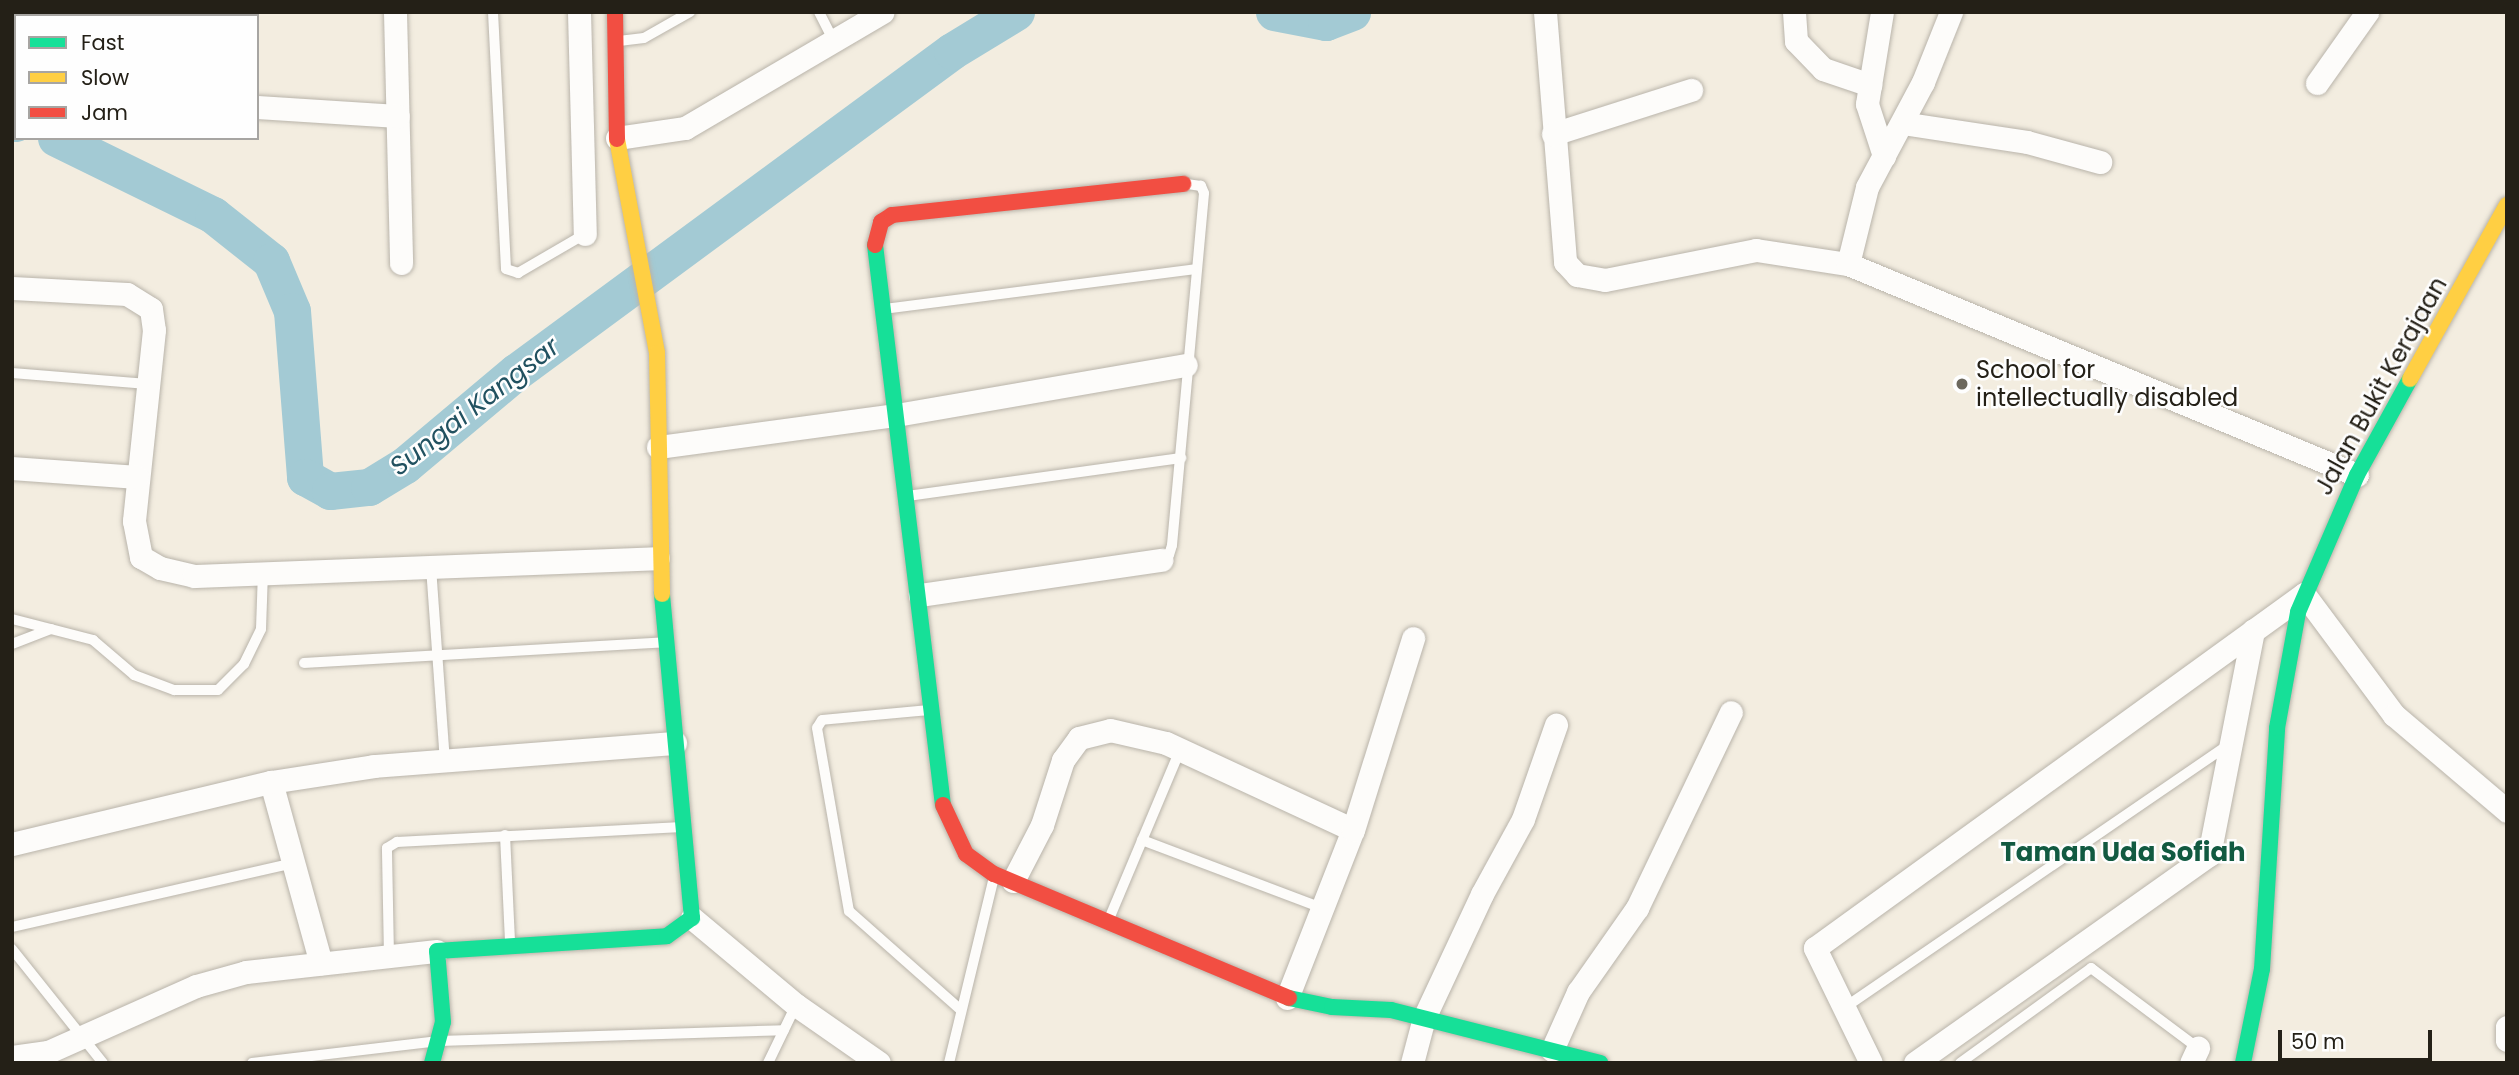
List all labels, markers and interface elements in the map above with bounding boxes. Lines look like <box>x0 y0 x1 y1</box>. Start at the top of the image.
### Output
legend <box>14 14 259 140</box>
text: Fast <box>81 28 124 57</box>
text: Slow <box>81 63 129 92</box>
text: Jam <box>81 98 128 127</box>
street label: Jalan Bukit Kerajaan <box>2309 272 2453 500</box>
water label: Sungai Kangsar <box>384 331 566 483</box>
place label: School for intellectually disabled <box>1976 356 2238 412</box>
marker: School for intellectually disabled <box>1954 376 1970 392</box>
district label: Taman Uda Sofiah <box>2000 837 2246 869</box>
scale bar <box>2281 1016 2435 1060</box>
text: 50 m <box>2291 1027 2345 1056</box>

